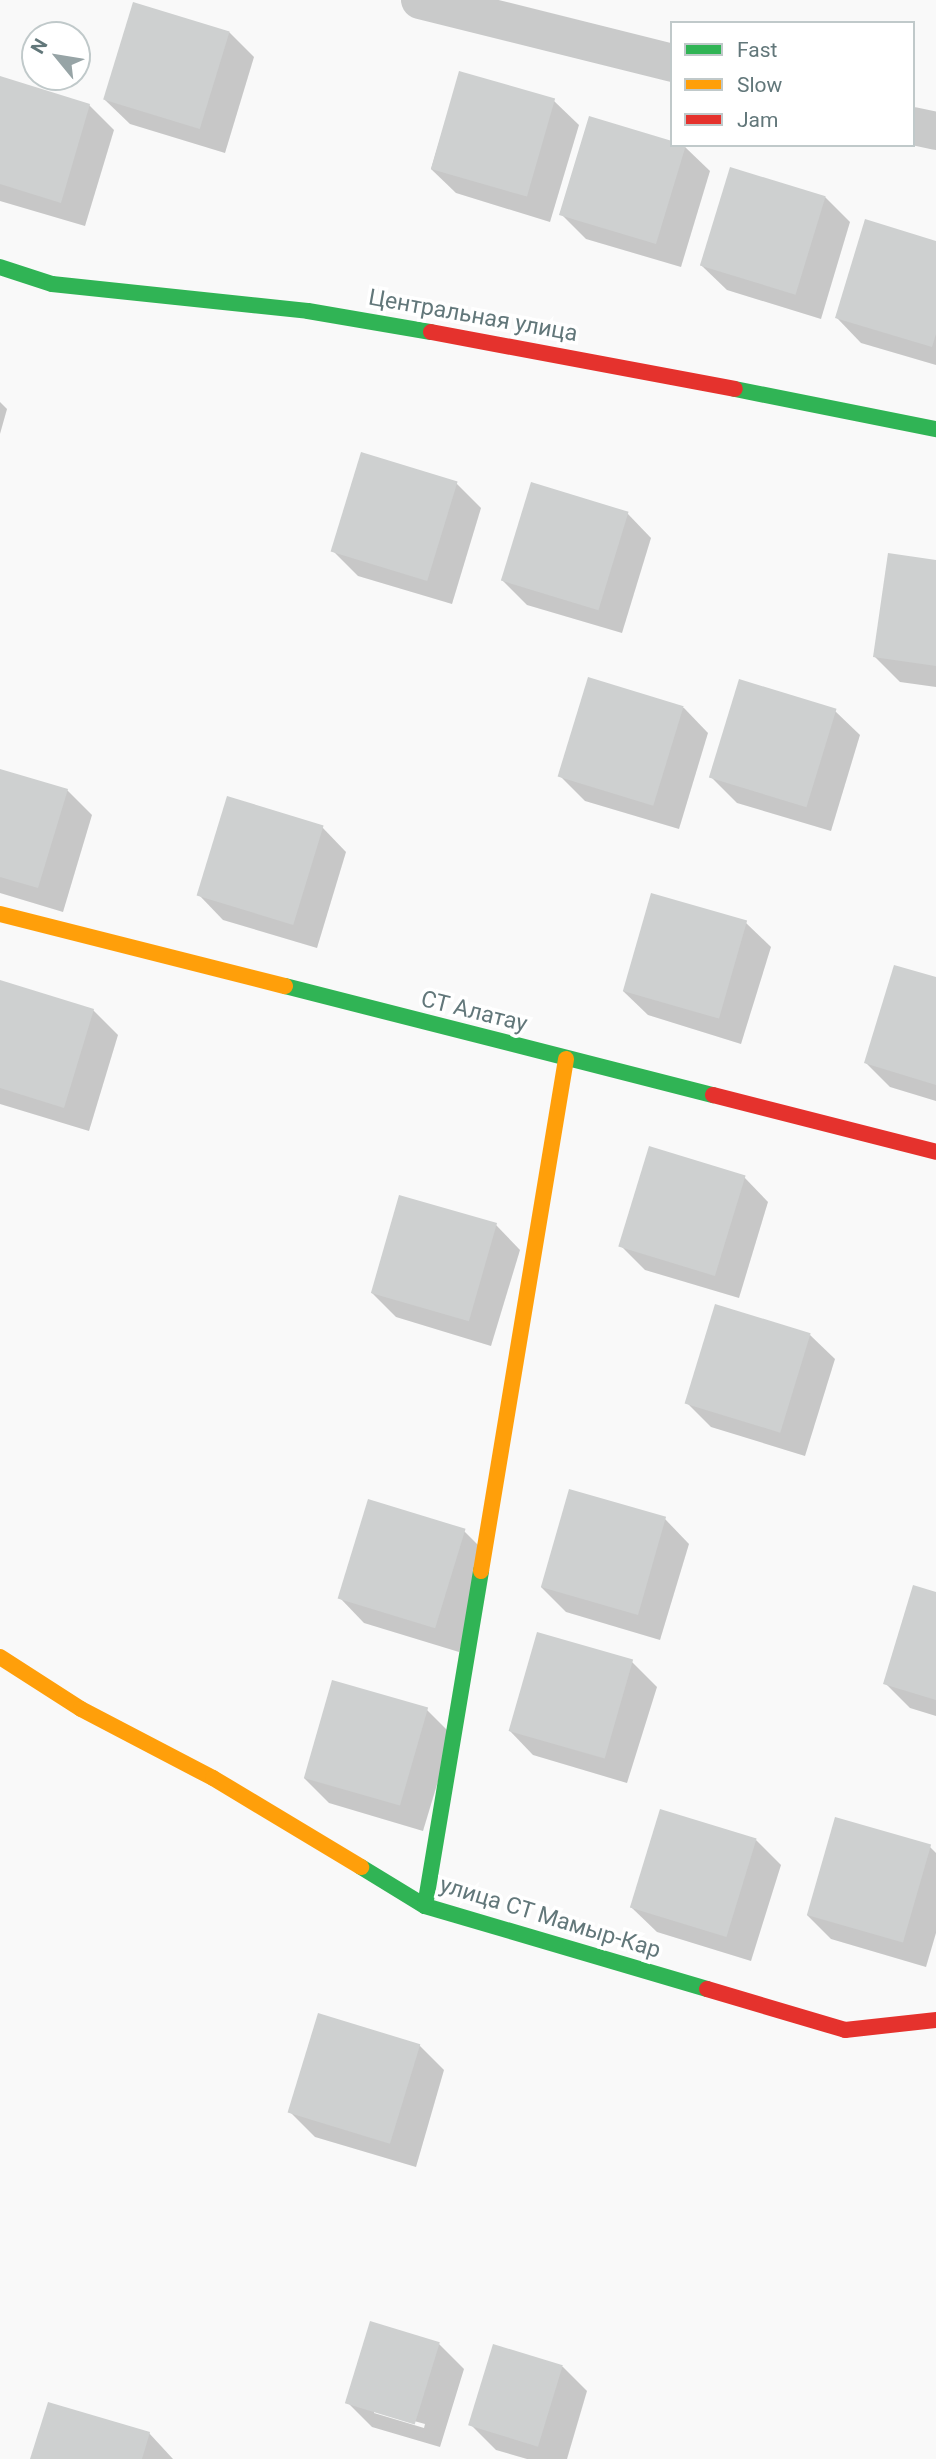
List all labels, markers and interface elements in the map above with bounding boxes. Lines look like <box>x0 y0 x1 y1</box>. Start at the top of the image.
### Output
north arrow <box>21 21 91 91</box>
legend <box>670 21 915 147</box>
text: N <box>26 35 52 58</box>
text: Fast <box>737 38 777 62</box>
text: Slow <box>737 73 782 97</box>
text: Jam <box>737 108 778 132</box>
street label: Центральная улица <box>366 284 580 348</box>
street label: СТ Алатау <box>418 985 530 1039</box>
street label: улица СТ Мамыр-Кар <box>436 1871 664 1965</box>

